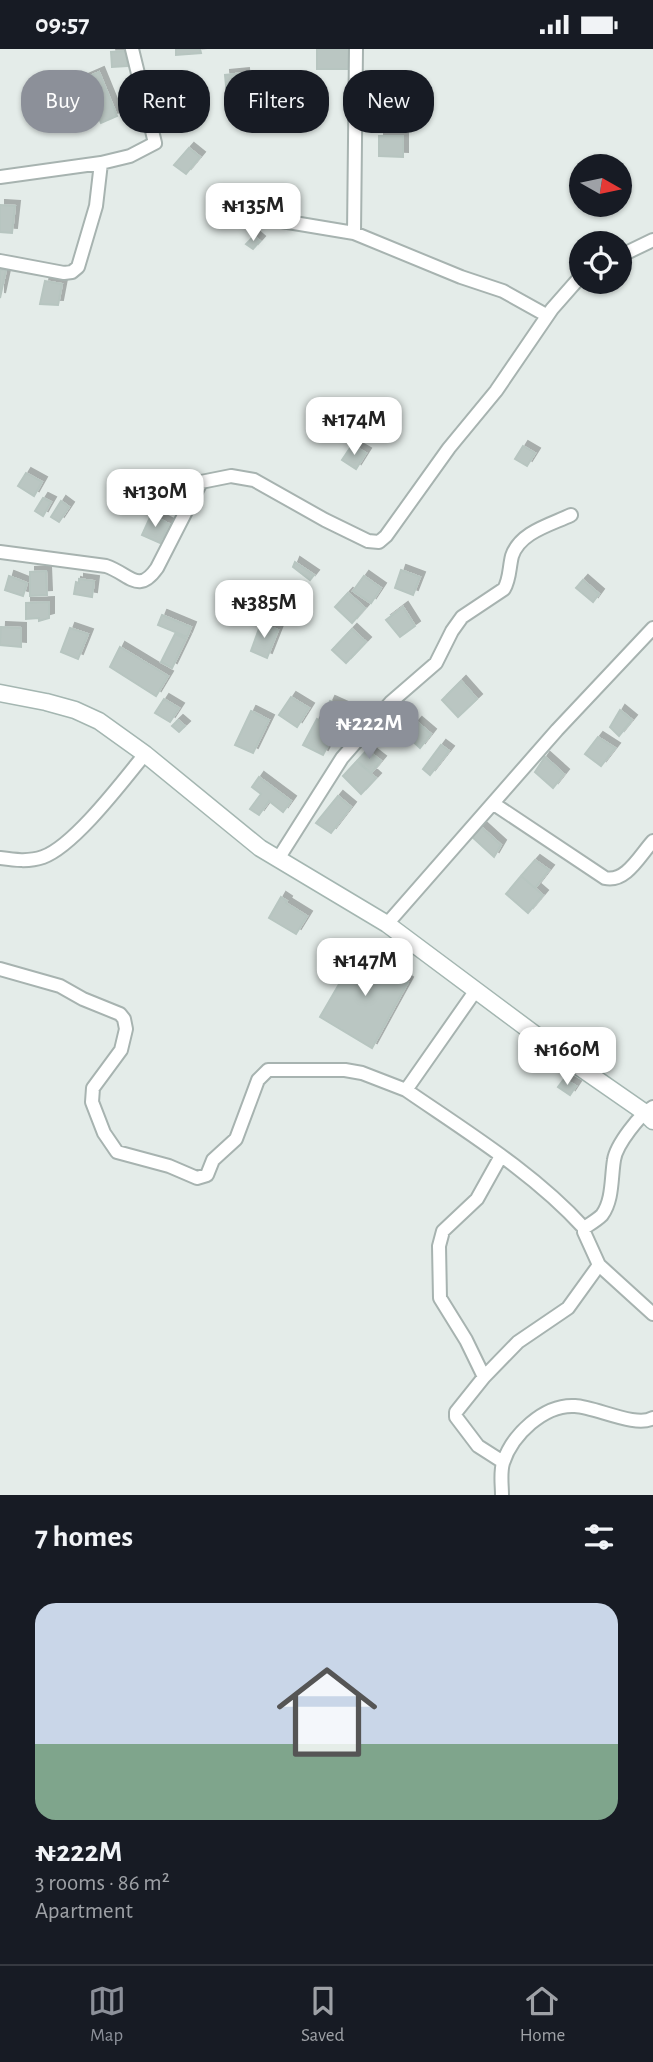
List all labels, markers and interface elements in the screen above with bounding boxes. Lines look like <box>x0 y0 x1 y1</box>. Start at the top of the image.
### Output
text: 09:57 <box>35 11 90 37</box>
chip: Buy <box>21 70 104 133</box>
chip: Rent <box>118 70 210 133</box>
chip: Filters <box>224 70 329 133</box>
chip: New <box>343 70 434 133</box>
north arrow <box>569 154 632 217</box>
map controls <box>569 154 632 294</box>
pin: ₦135M <box>204 183 302 243</box>
text: ₦135M <box>222 194 284 217</box>
button: locate <box>569 231 632 294</box>
pin: ₦174M <box>305 397 403 457</box>
text: ₦174M <box>322 408 386 431</box>
pin: ₦130M <box>106 469 204 529</box>
text: ₦130M <box>123 480 187 503</box>
pin: ₦385M <box>215 581 313 640</box>
text: ₦385M <box>231 591 297 614</box>
pin: ₦222M <box>320 701 418 761</box>
text: ₦222M <box>335 712 403 735</box>
pin: ₦147M <box>316 939 414 998</box>
text: ₦147M <box>333 949 397 972</box>
pin: ₦160M <box>518 1027 616 1087</box>
text: ₦160M <box>534 1038 600 1061</box>
icon: filters <box>580 1518 618 1556</box>
text: 7 homes <box>35 1522 133 1552</box>
icon: home <box>264 1649 390 1775</box>
text: ₦222M <box>35 1837 122 1867</box>
text: 3 rooms · 86 m² <box>35 1872 170 1895</box>
text: Apartment <box>35 1900 133 1923</box>
tab: Map <box>88 1982 126 2047</box>
tab: Saved <box>301 1982 344 2047</box>
tab: Home <box>520 1982 565 2047</box>

